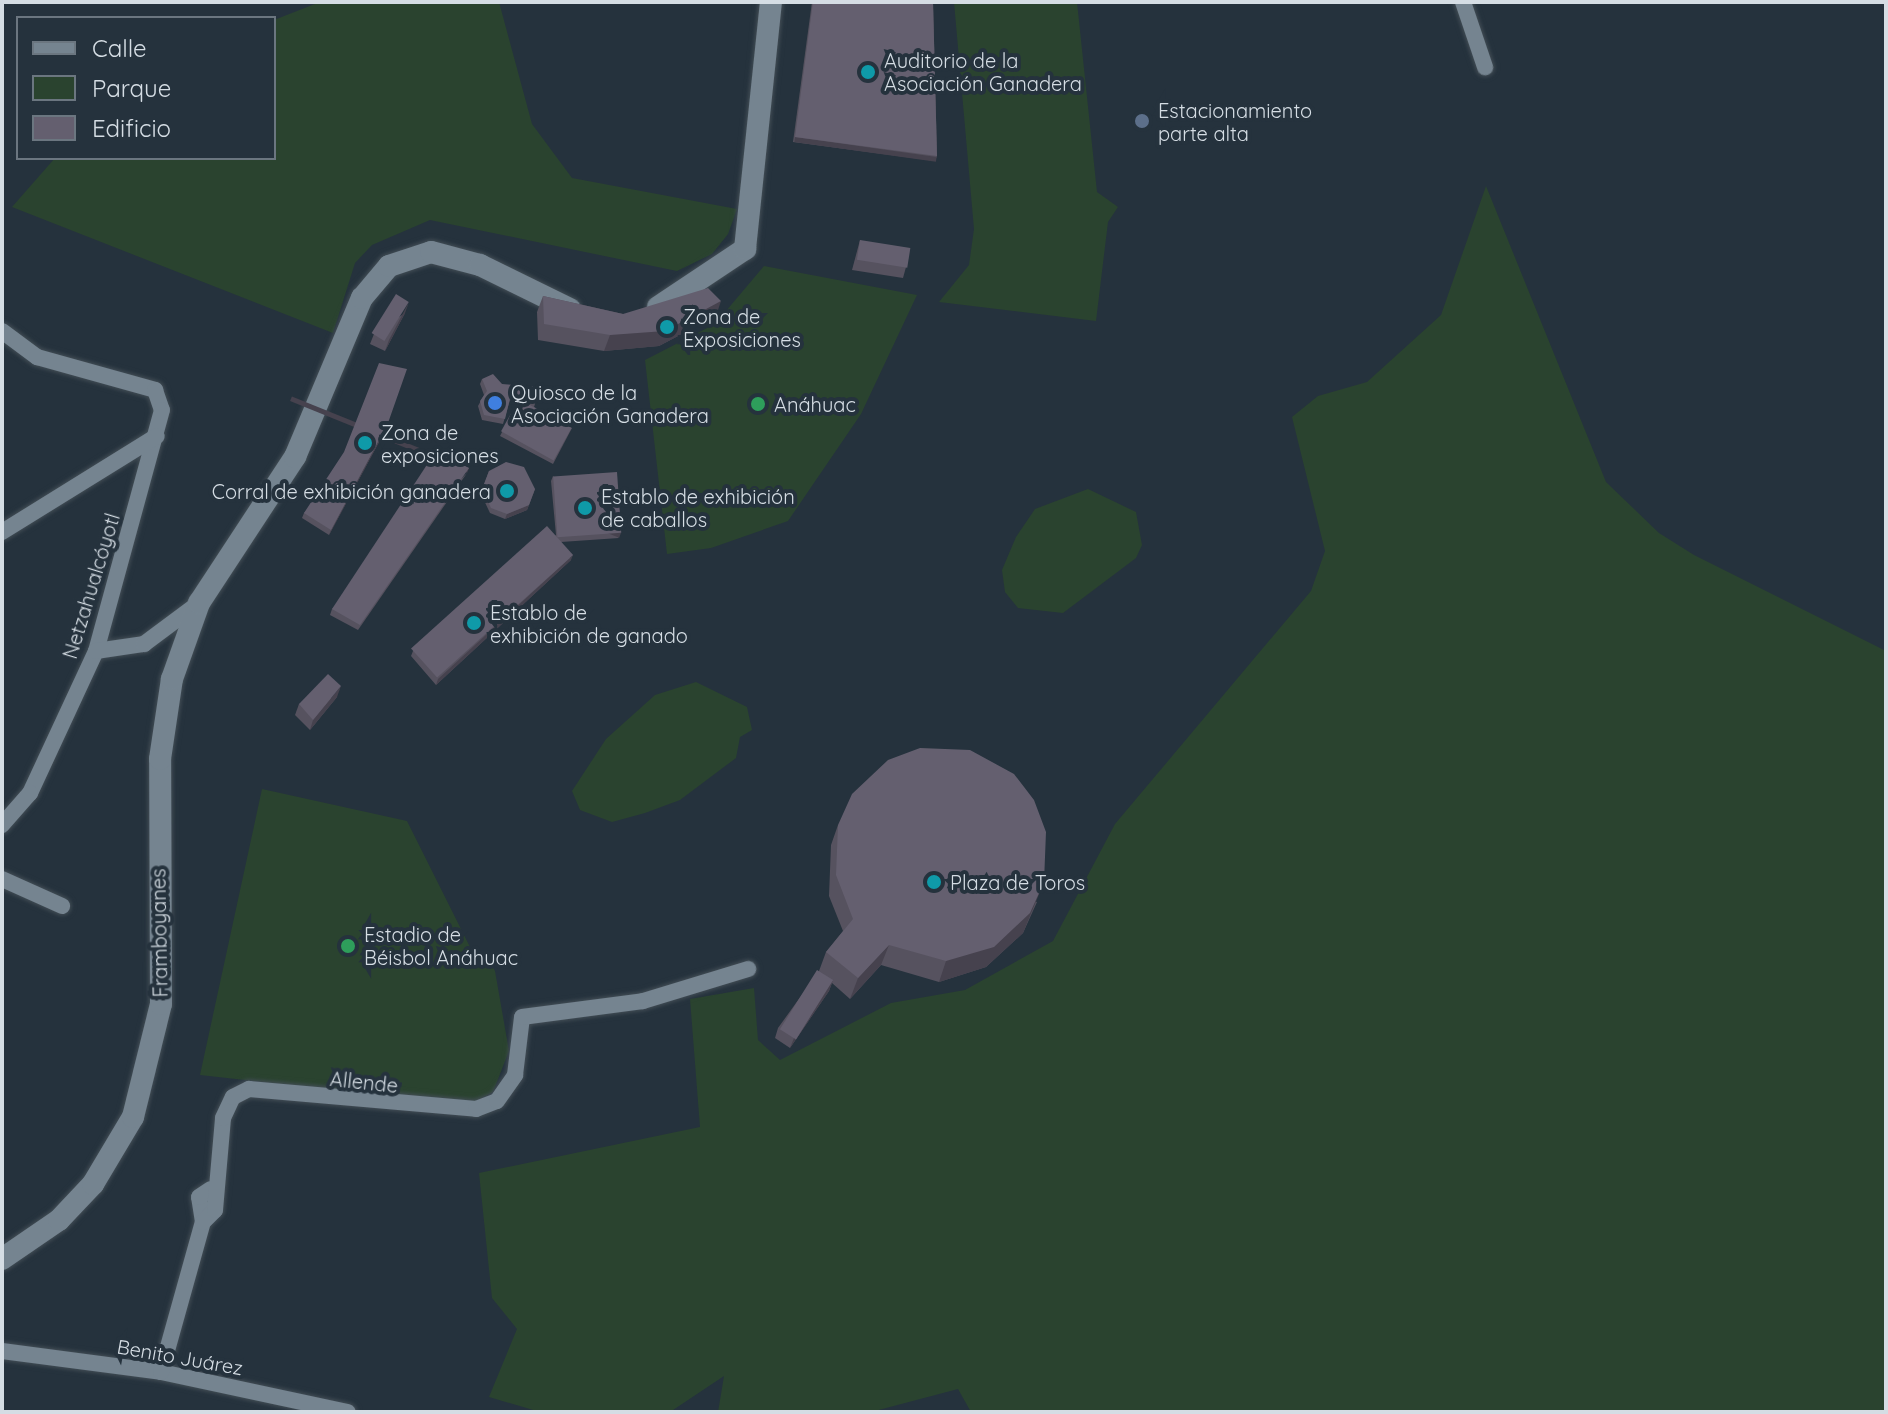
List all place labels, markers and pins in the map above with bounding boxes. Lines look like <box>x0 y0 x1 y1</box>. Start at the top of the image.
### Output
place label: Auditorio de la Asociación Ganadera <box>884 48 1082 95</box>
marker: Auditorio de la Asociación Ganadera <box>859 63 877 81</box>
place label: Estacionamiento parte alta <box>1158 98 1312 145</box>
marker: Estacionamiento parte alta <box>1133 112 1151 130</box>
place label: Zona de Exposiciones <box>683 304 801 351</box>
marker: Zona de Exposiciones <box>658 318 676 336</box>
place label: Quiosco de la Asociación Ganadera <box>511 380 709 427</box>
place label: Anáhuac <box>774 392 856 416</box>
marker: Quiosco de la Asociación Ganadera <box>486 394 504 412</box>
marker: Anáhuac <box>749 395 767 413</box>
place label: Zona de exposiciones <box>381 420 499 467</box>
marker: Zona de exposiciones <box>356 434 374 452</box>
place label: Corral de exhibición ganadera <box>212 479 491 503</box>
marker: Corral de exhibición ganadera <box>498 482 516 500</box>
place label: Establo de exhibición de caballos <box>601 484 795 531</box>
marker: Establo de exhibición de caballos <box>576 499 594 517</box>
place label: Establo de exhibición de ganado <box>490 600 688 647</box>
marker: Establo de exhibición de ganado <box>465 614 483 632</box>
place label: Plaza de Toros <box>950 870 1085 894</box>
marker: Plaza de Toros <box>925 873 943 891</box>
place label: Estadio de Béisbol Anáhuac <box>364 922 518 969</box>
marker: Estadio de Béisbol Anáhuac <box>339 937 357 955</box>

